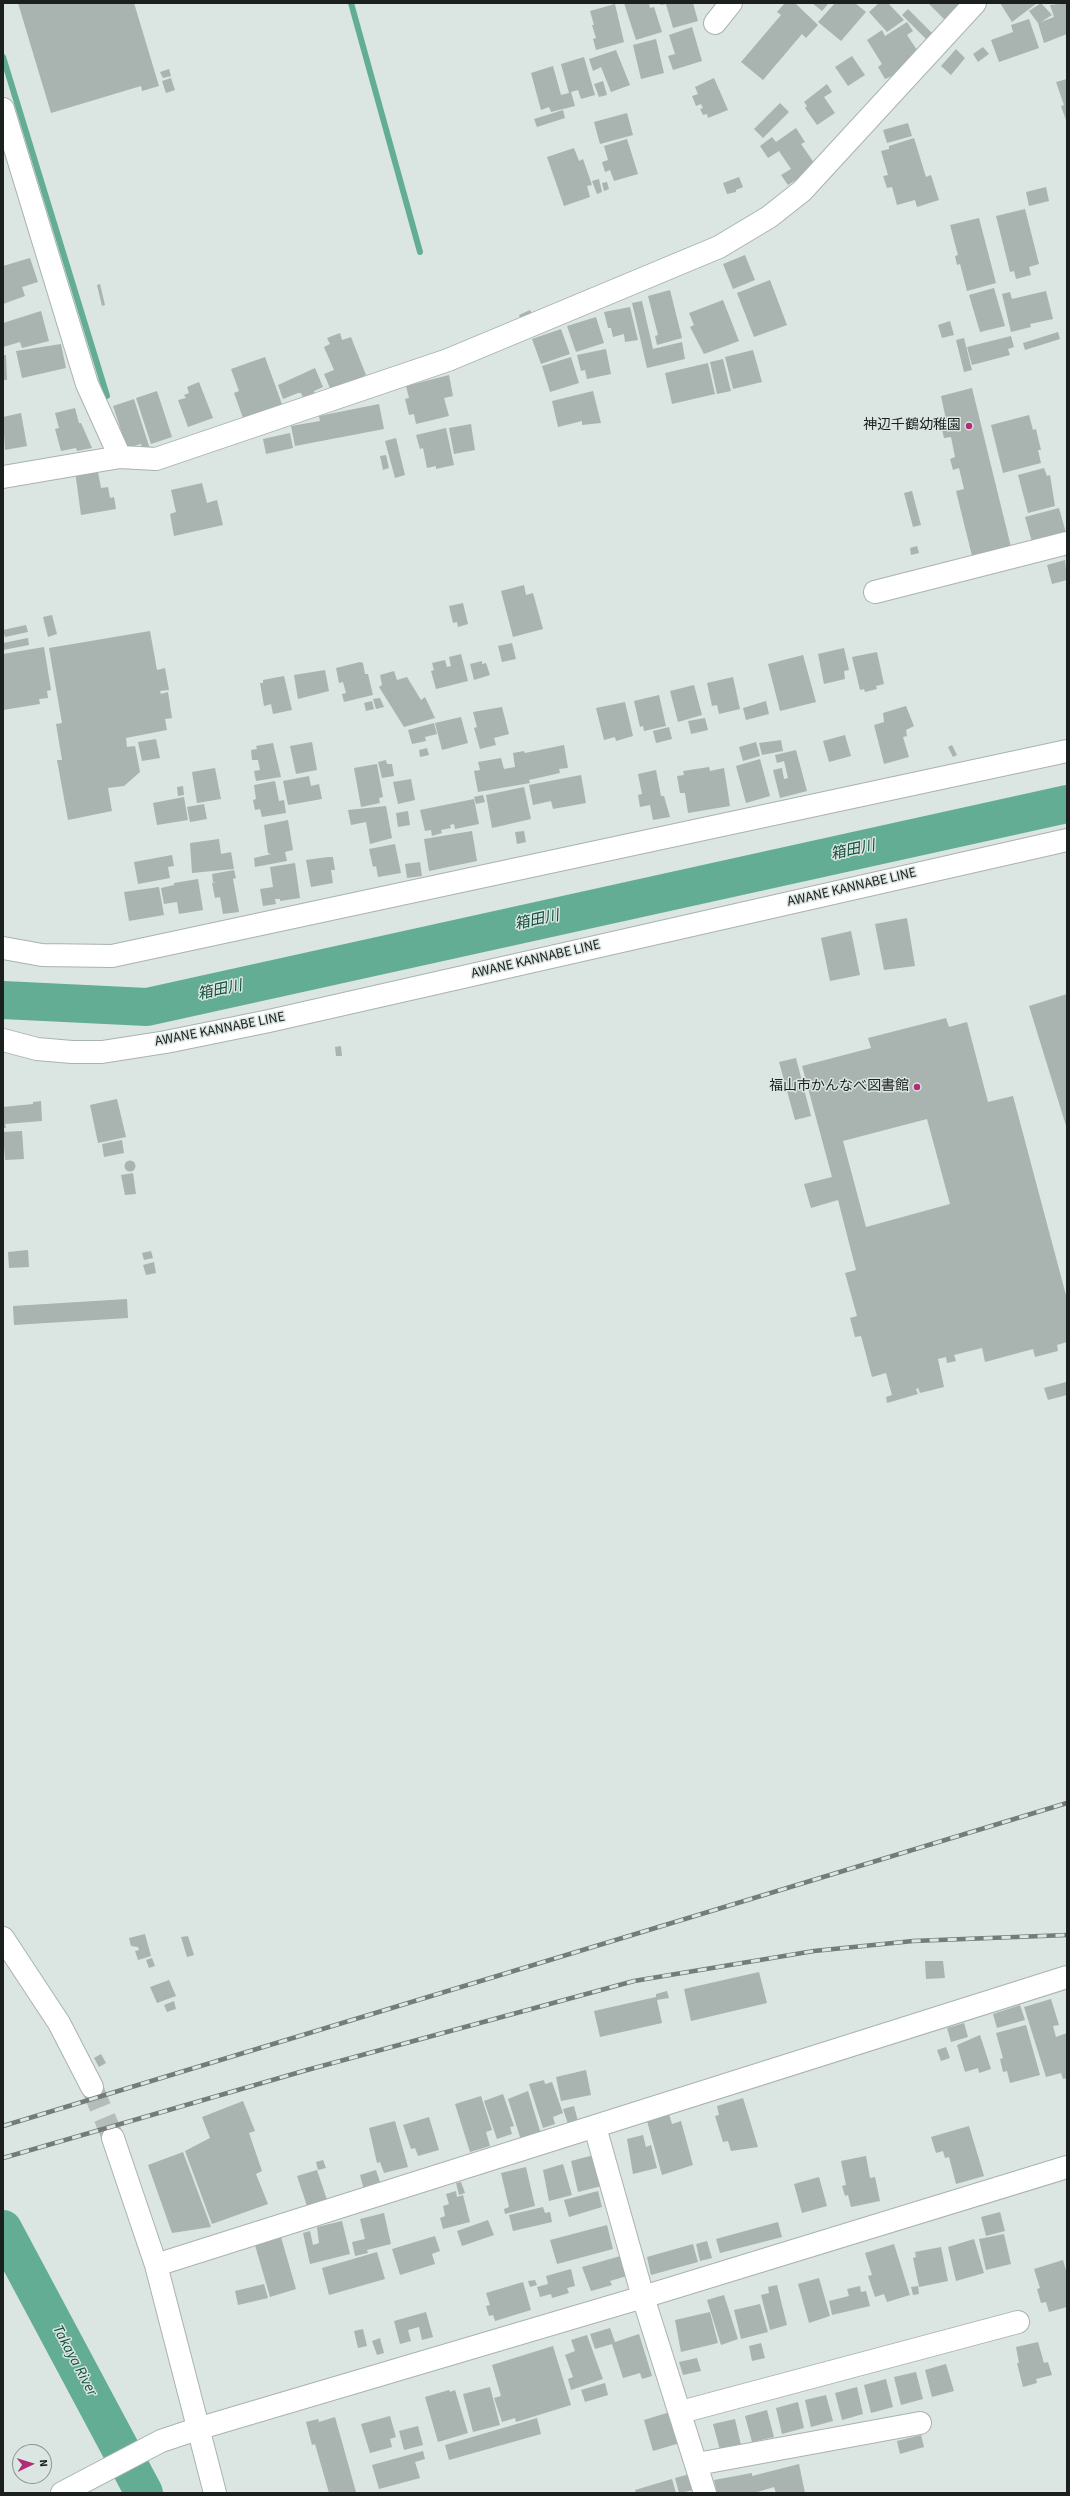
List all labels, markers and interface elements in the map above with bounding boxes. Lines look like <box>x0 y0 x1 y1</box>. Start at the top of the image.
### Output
place label: 神辺千鶴幼稚園 <box>863 418 961 434</box>
marker: 神辺千鶴幼稚園 <box>964 421 974 431</box>
water label: 箱田川 <box>829 838 877 864</box>
street label: AWANE KANNABE LINE <box>786 865 918 911</box>
water label: 箱田川 <box>513 908 561 934</box>
street label: AWANE KANNABE LINE <box>470 937 602 983</box>
water label: 箱田川 <box>196 978 244 1004</box>
street label: AWANE KANNABE LINE <box>154 1009 286 1051</box>
place label: 福山市かんなべ図書館 <box>769 1079 909 1095</box>
marker: 福山市かんなべ図書館 <box>912 1082 922 1092</box>
water label: Takaya River <box>48 2322 100 2400</box>
north arrow <box>12 2444 52 2484</box>
text: N <box>36 2459 51 2467</box>

